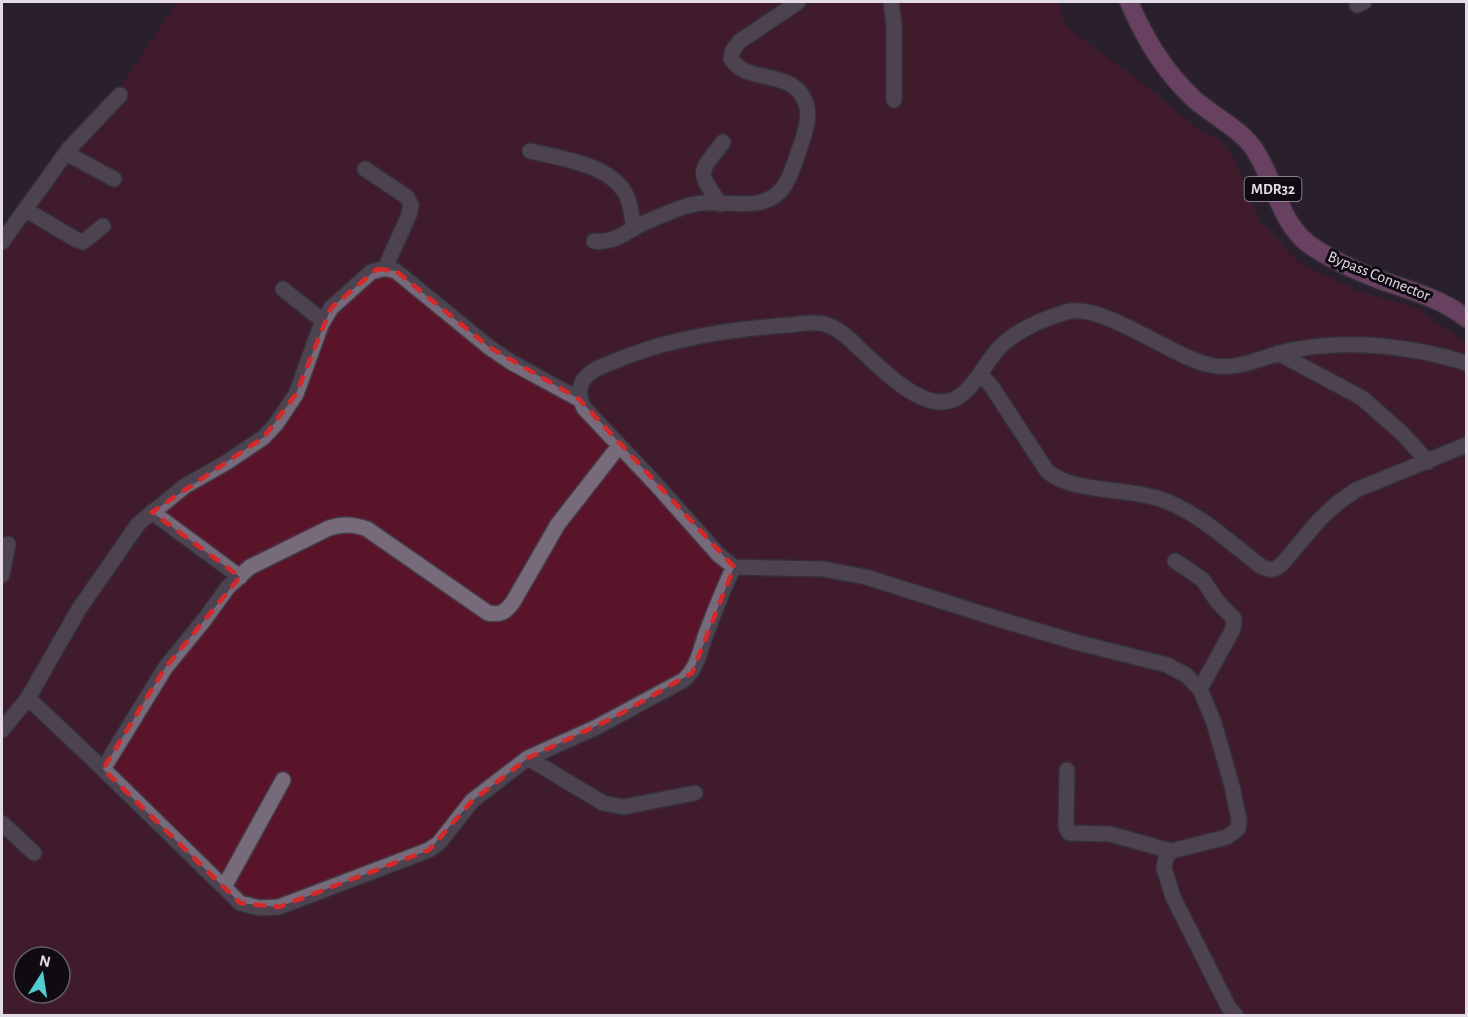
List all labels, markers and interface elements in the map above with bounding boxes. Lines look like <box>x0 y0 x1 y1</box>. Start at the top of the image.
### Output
road number: MDR32 <box>1244 177 1302 201</box>
street label: Bypass Connector <box>1325 248 1433 305</box>
north arrow <box>12 945 72 1005</box>
text: N <box>38 952 52 970</box>

